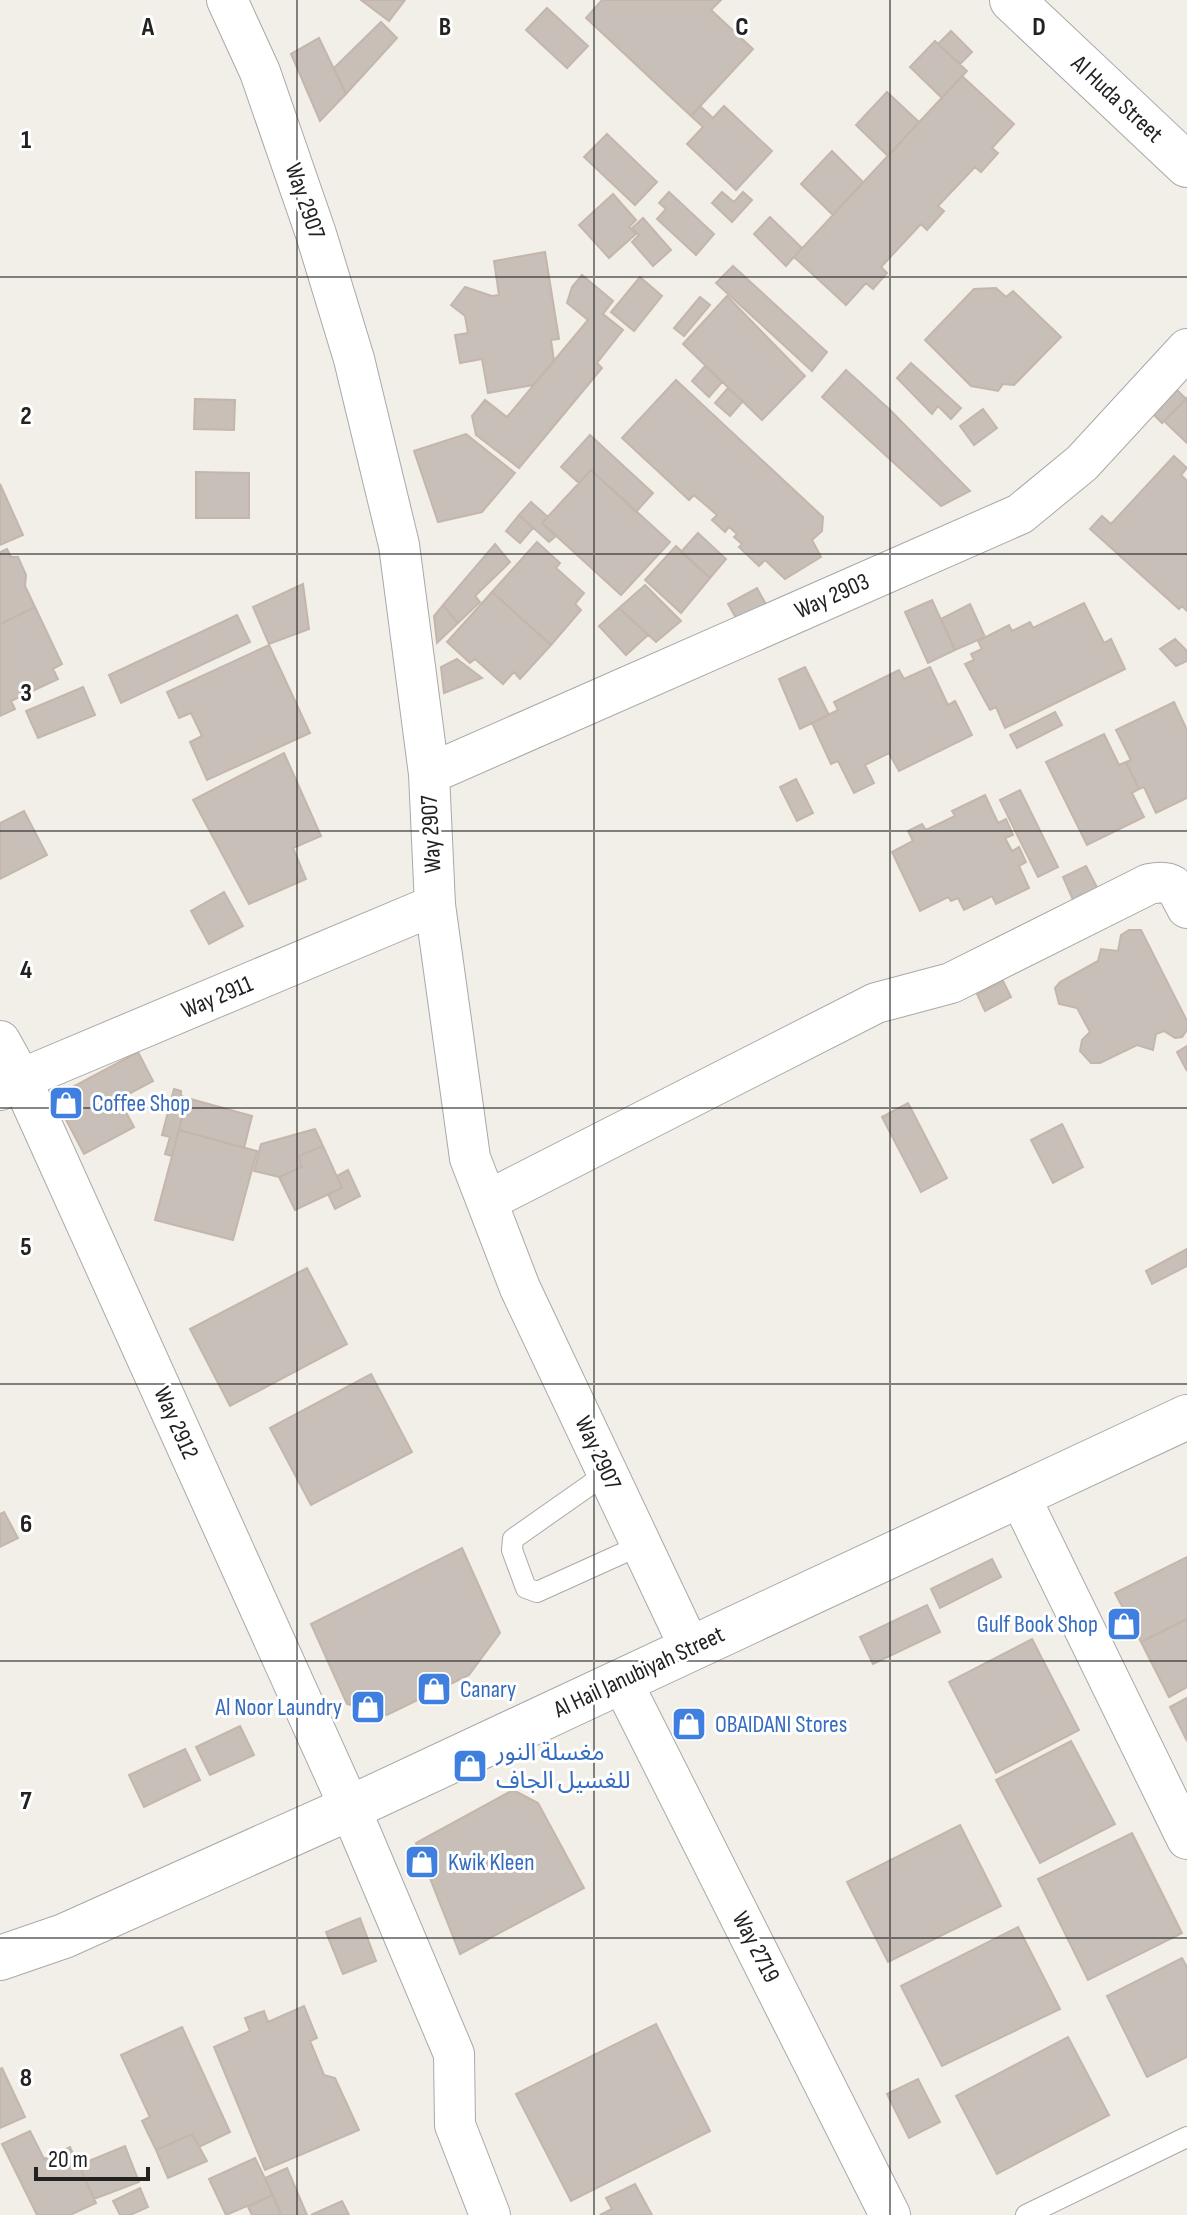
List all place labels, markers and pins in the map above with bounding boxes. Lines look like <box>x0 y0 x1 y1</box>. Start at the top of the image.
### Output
shop icon: Coffee Shop <box>47 1084 85 1122</box>
place label: Coffee Shop <box>92 1089 190 1118</box>
shop icon: Gulf Book Shop <box>1105 1605 1143 1643</box>
place label: Gulf Book Shop <box>977 1610 1098 1639</box>
shop icon: Canary <box>415 1670 453 1708</box>
place label: Canary <box>460 1675 516 1704</box>
shop icon: Al Noor Laundry <box>349 1688 387 1726</box>
place label: Al Noor Laundry <box>214 1693 342 1722</box>
shop icon: OBAIDANI Stores <box>670 1705 708 1743</box>
place label: OBAIDANI Stores <box>715 1710 847 1739</box>
place label: مغسلة النور للغسيل الجاف <box>495 1738 630 1795</box>
shop icon: مغسلة النور للغسيل الجاف <box>451 1747 489 1785</box>
shop icon: Kwik Kleen <box>403 1843 441 1881</box>
place label: Kwik Kleen <box>448 1848 534 1877</box>

